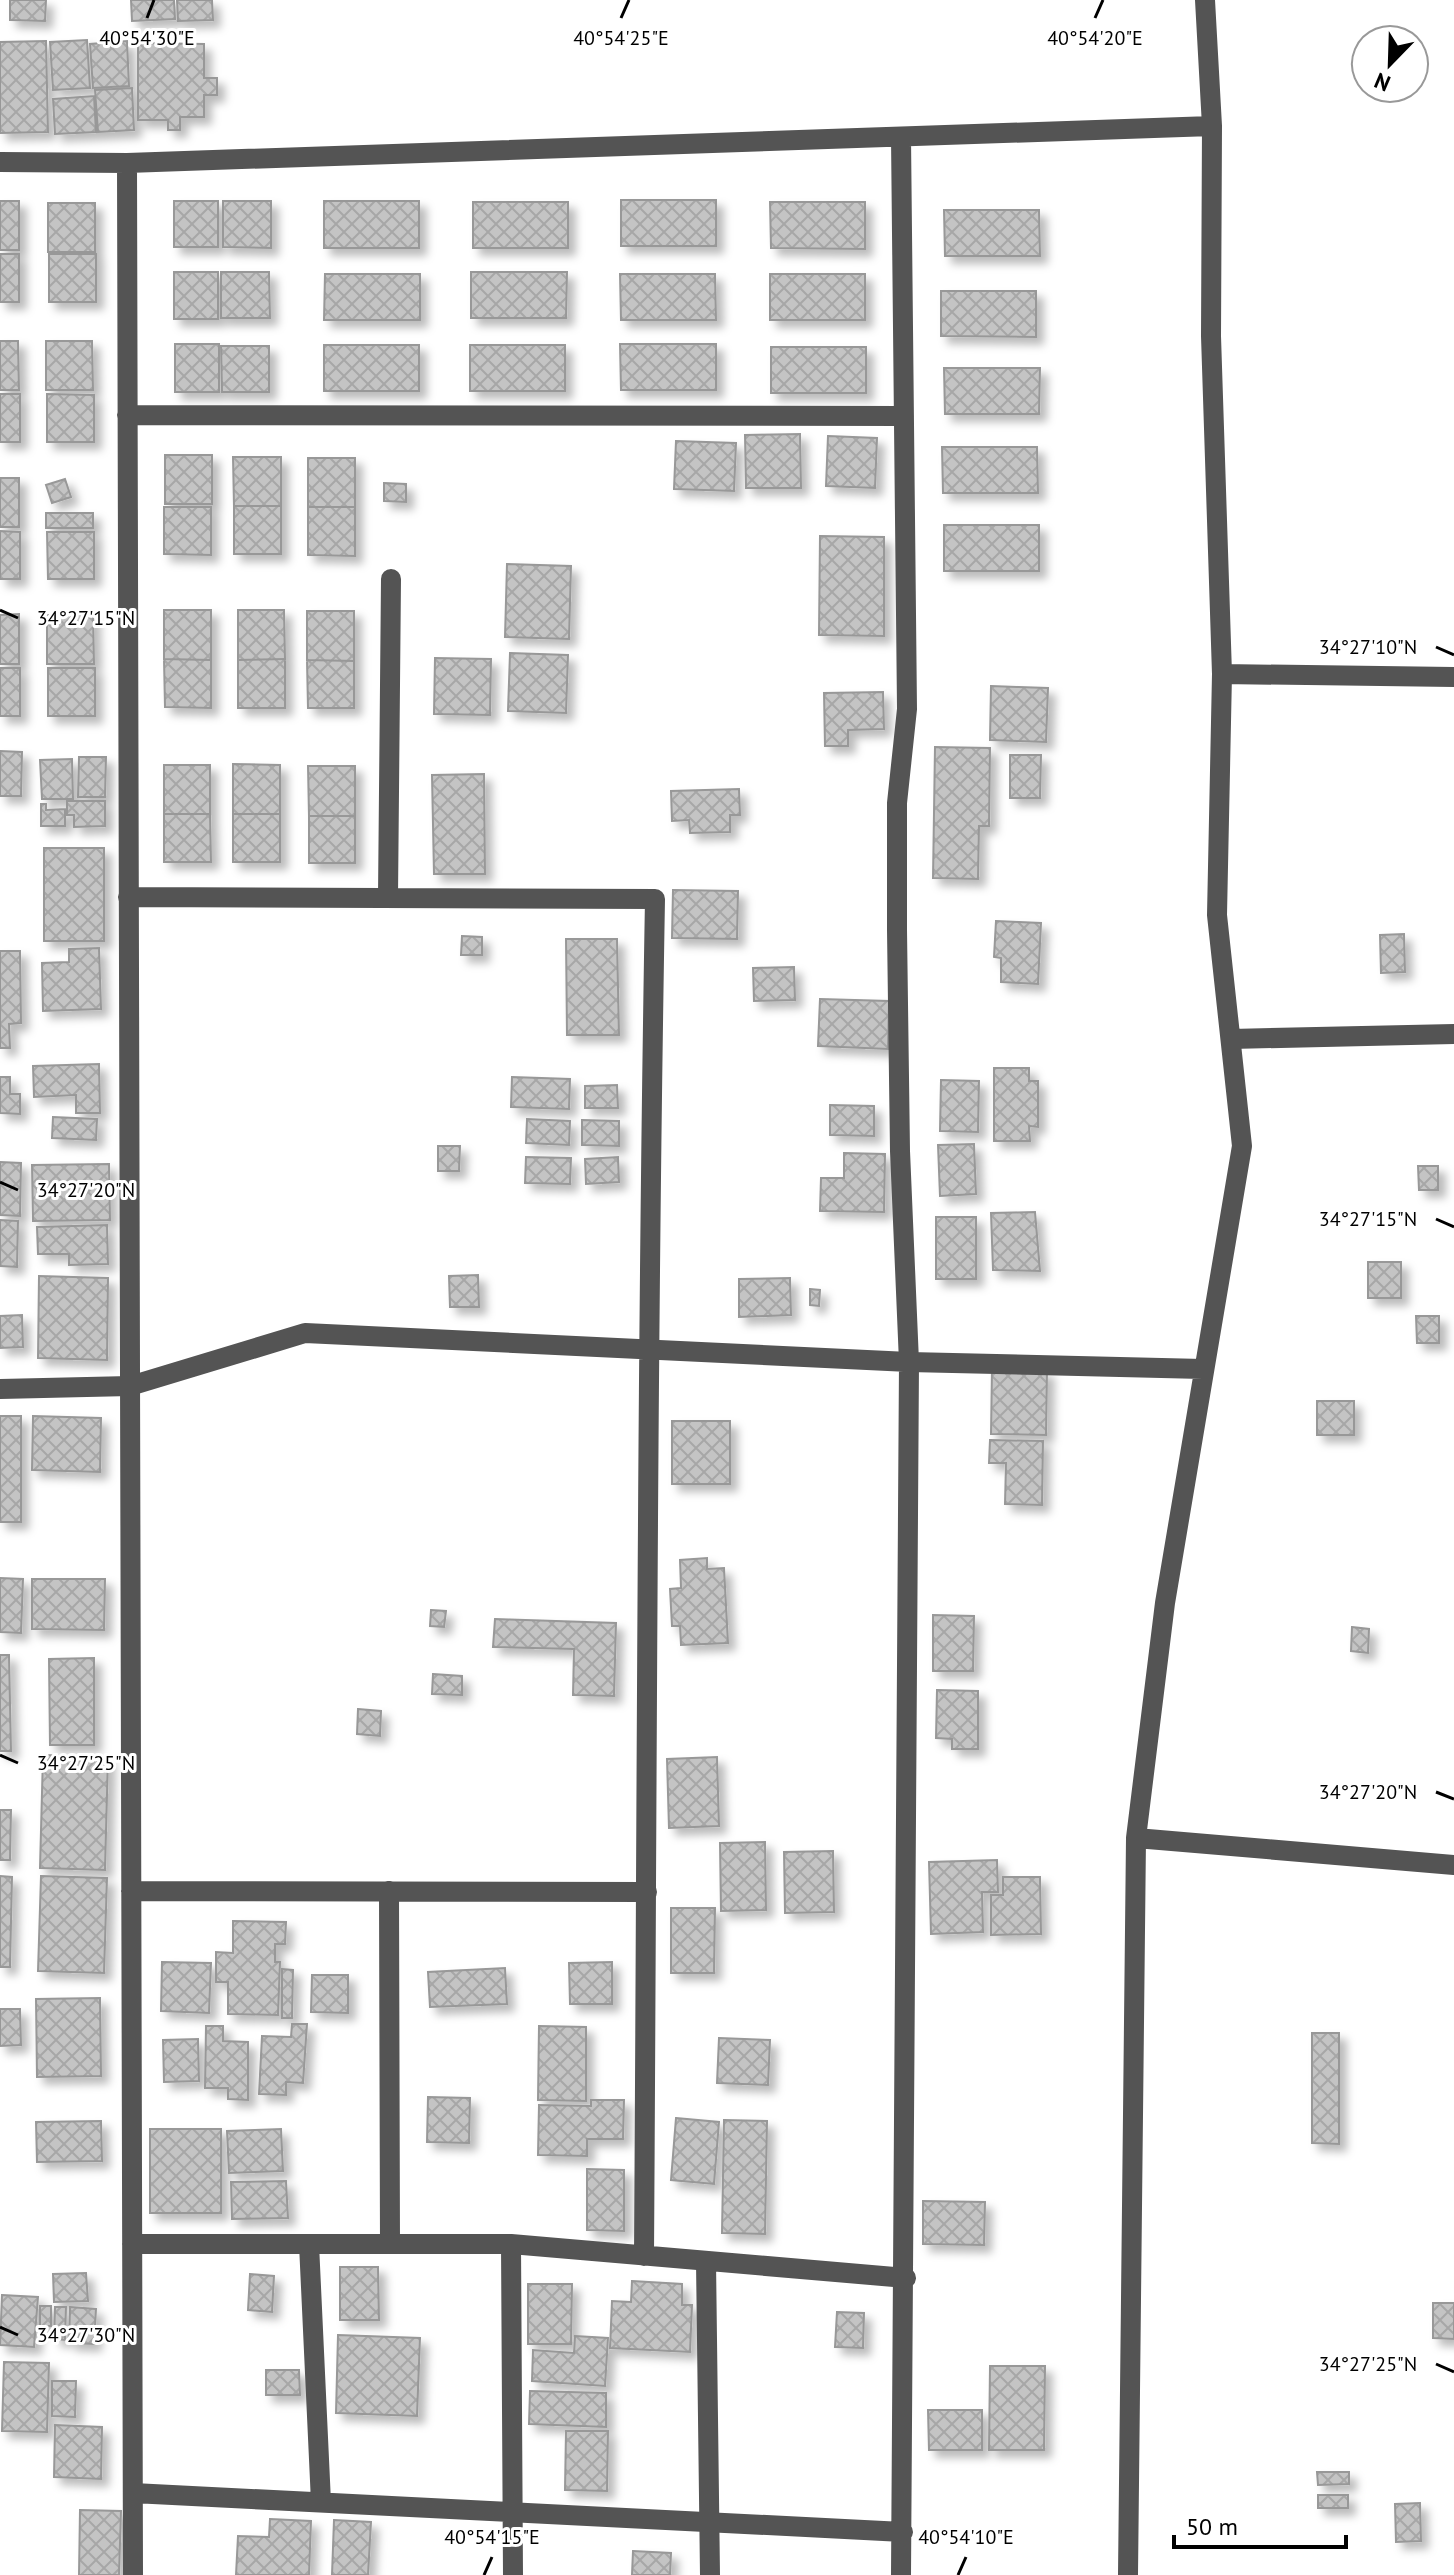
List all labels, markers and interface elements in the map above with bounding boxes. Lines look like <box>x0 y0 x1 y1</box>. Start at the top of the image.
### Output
north arrow <box>1350 24 1430 104</box>
text: 40°54'30"E <box>99 25 195 51</box>
text: 40°54'25"E <box>573 25 669 51</box>
text: 40°54'20"E <box>1047 25 1143 51</box>
text: N <box>1370 67 1394 98</box>
text: 34°27'15"N <box>37 605 135 631</box>
text: 34°27'10"N <box>1319 634 1417 660</box>
text: 34°27'20"N <box>37 1177 135 1203</box>
text: 34°27'15"N <box>1319 1206 1417 1232</box>
text: 34°27'25"N <box>37 1750 135 1776</box>
text: 34°27'20"N <box>1319 1779 1417 1805</box>
text: 34°27'30"N <box>37 2322 135 2348</box>
text: 34°27'25"N <box>1319 2351 1417 2377</box>
scale bar <box>1174 2499 1346 2549</box>
text: 50 m <box>1186 2511 1238 2542</box>
text: 40°54'15"E <box>444 2524 540 2550</box>
text: 40°54'10"E <box>918 2524 1014 2550</box>

